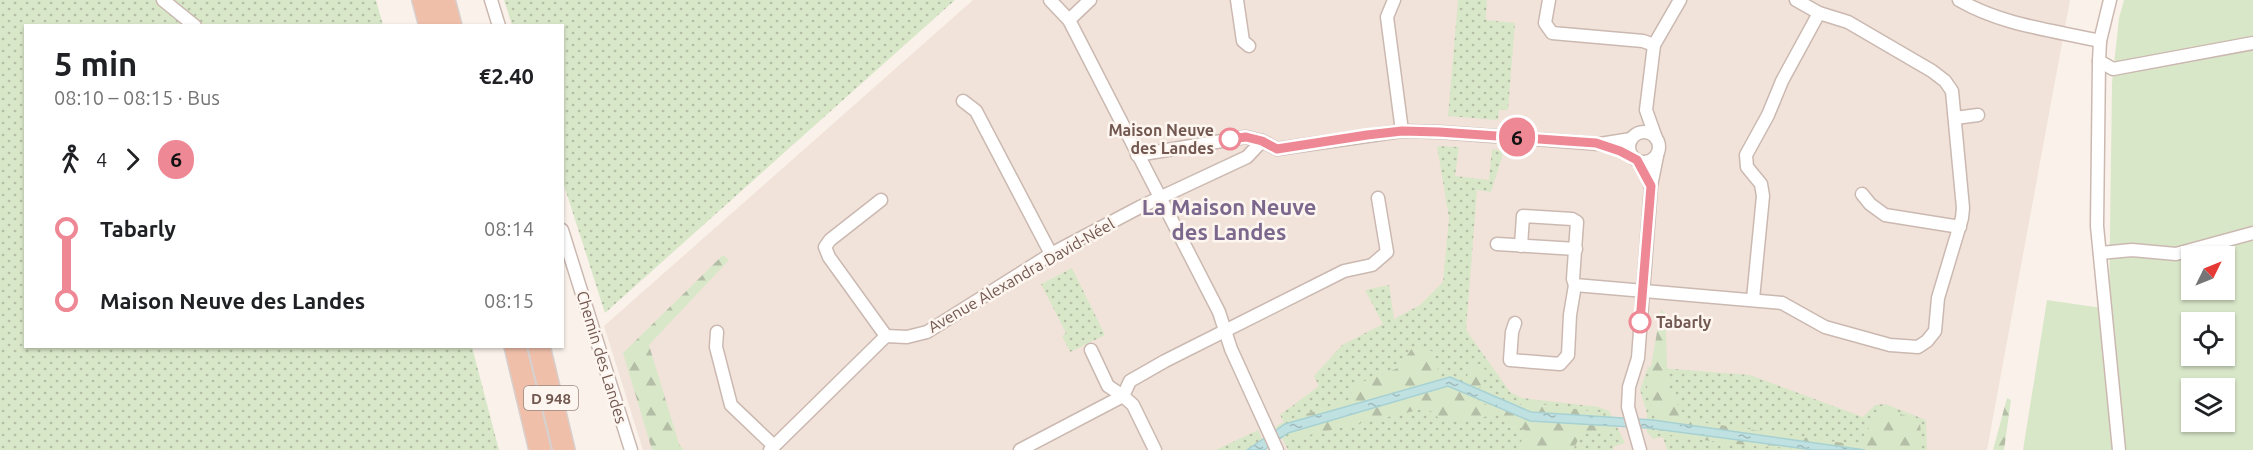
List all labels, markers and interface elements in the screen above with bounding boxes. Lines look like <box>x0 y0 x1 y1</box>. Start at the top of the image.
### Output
text: 5 min <box>54 45 137 82</box>
text: €2.40 <box>479 63 534 88</box>
text: 08:10 – 08:15 · Bus <box>54 86 220 109</box>
line badge: 6 <box>1498 118 1537 156</box>
place label: Maison Neuve des Landes <box>1108 121 1214 157</box>
text: 6 <box>1511 125 1523 149</box>
marker: Maison Neuve des Landes <box>1219 128 1241 150</box>
icon: walk <box>54 143 87 176</box>
icon: forward <box>116 143 149 176</box>
text: 6 <box>170 147 182 171</box>
text: 4 <box>96 148 107 171</box>
district label: La Maison Neuve des Landes <box>1142 194 1316 244</box>
street label: Avenue Alexandra David-Néel <box>925 214 1117 336</box>
text: Tabarly <box>100 216 176 241</box>
text: 08:14 <box>484 217 534 240</box>
north arrow <box>2181 246 2235 300</box>
map controls <box>2181 246 2235 432</box>
text: Maison Neuve des Landes <box>100 288 365 313</box>
text: 08:15 <box>484 289 534 312</box>
street label: Chemin des Landes <box>573 289 631 426</box>
marker: Tabarly <box>1629 311 1651 333</box>
button: locate <box>2181 312 2235 366</box>
place label: Tabarly <box>1656 313 1712 331</box>
button: layers <box>2181 378 2235 432</box>
road number: D 948 <box>524 386 578 410</box>

